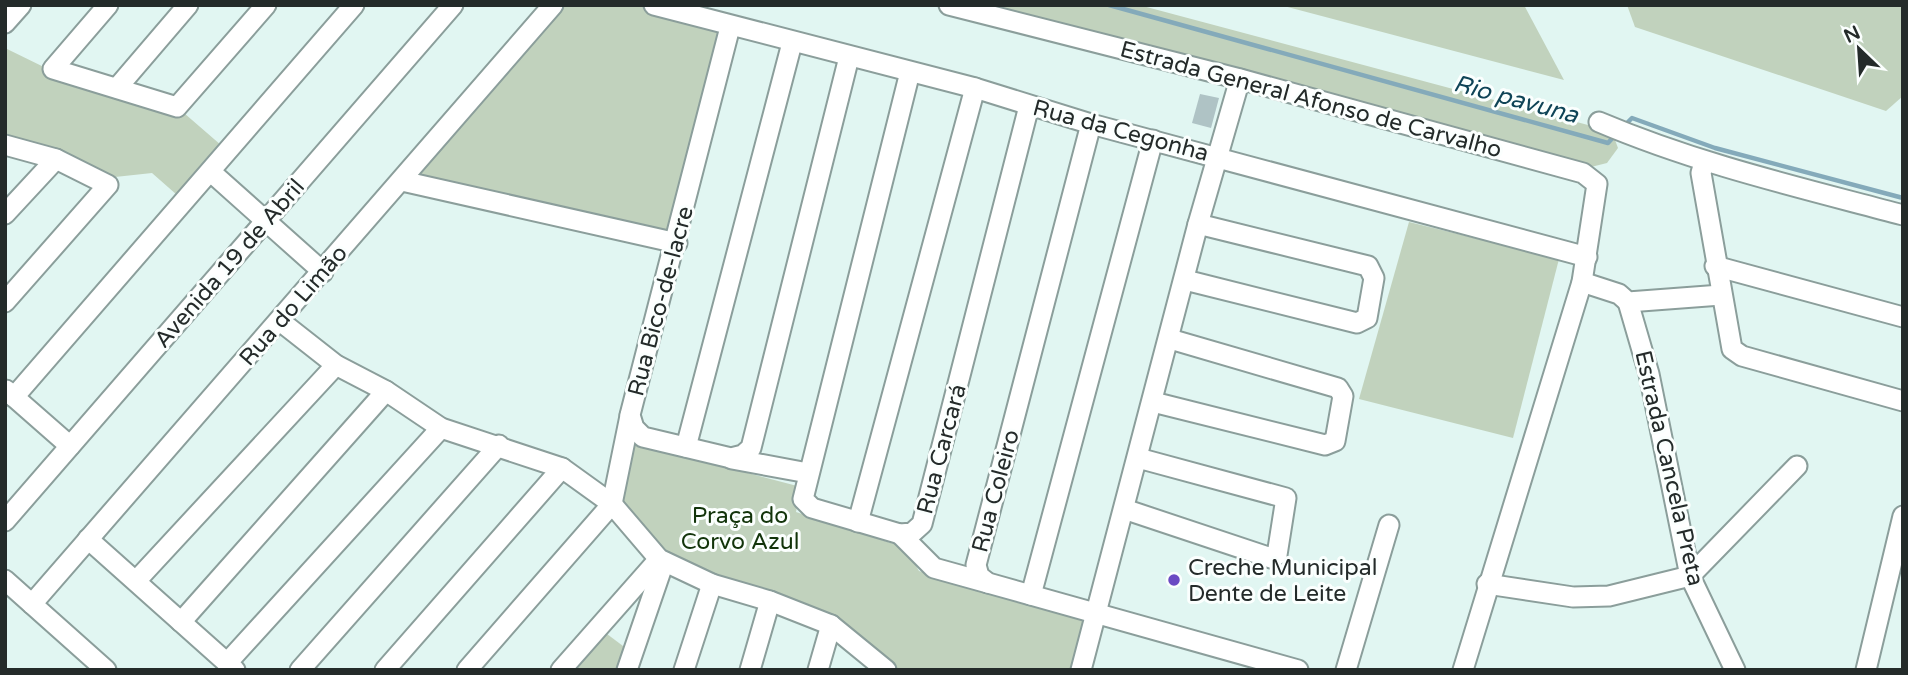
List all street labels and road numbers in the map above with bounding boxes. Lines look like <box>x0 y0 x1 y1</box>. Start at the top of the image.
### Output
street label: Estrada General Afonso de Carvalho <box>1117 35 1505 164</box>
street label: Rua da Cegonha <box>1030 94 1212 168</box>
street label: Avenida 19 de Abril <box>149 173 311 354</box>
street label: Rua Bico-de-lacre <box>622 203 700 399</box>
street label: Rua do Limão <box>234 240 354 372</box>
street label: Estrada Cancela Preta <box>1628 348 1710 589</box>
street label: Rua Carcará <box>911 381 973 517</box>
street label: Rua Coleiro <box>966 427 1026 556</box>

